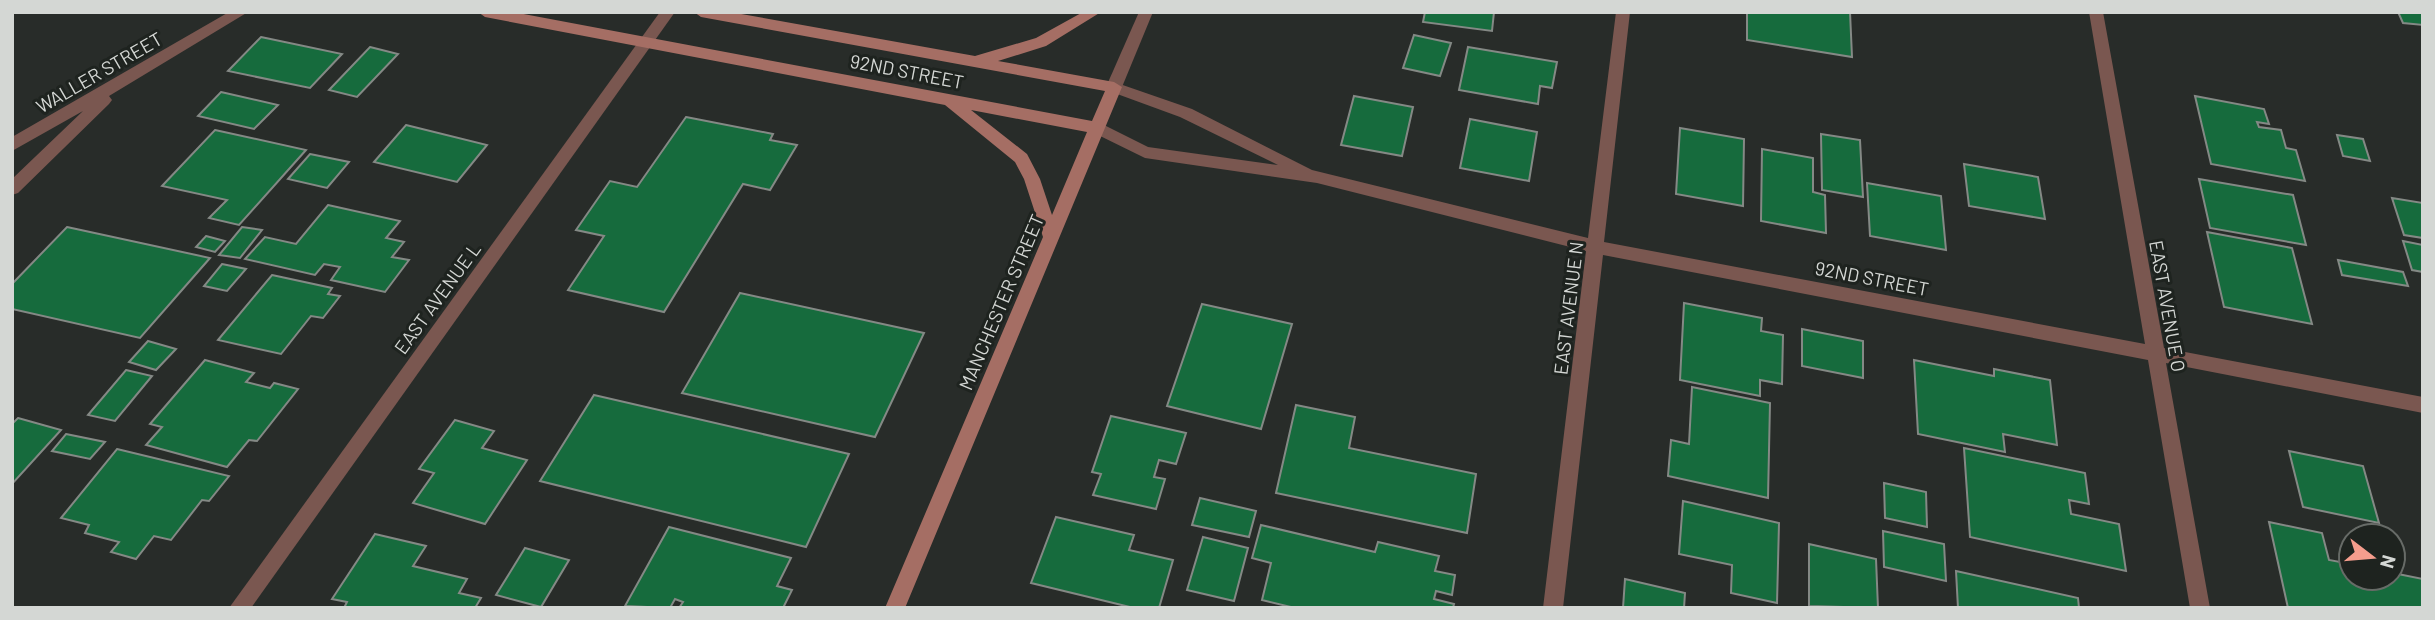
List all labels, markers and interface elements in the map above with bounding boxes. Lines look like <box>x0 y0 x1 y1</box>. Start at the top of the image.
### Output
street label: WALLER STREET <box>32 27 166 117</box>
street label: 92ND STREET <box>848 49 966 93</box>
street label: MANCHESTER STREET <box>954 211 1048 393</box>
street label: EAST AVENUE L <box>389 238 485 358</box>
street label: EAST AVENUE O <box>2145 239 2191 373</box>
street label: EAST AVENUE N <box>1548 240 1588 376</box>
street label: 92ND STREET <box>1813 256 1931 300</box>
north arrow <box>2337 522 2407 592</box>
text: N <box>2376 553 2402 571</box>

